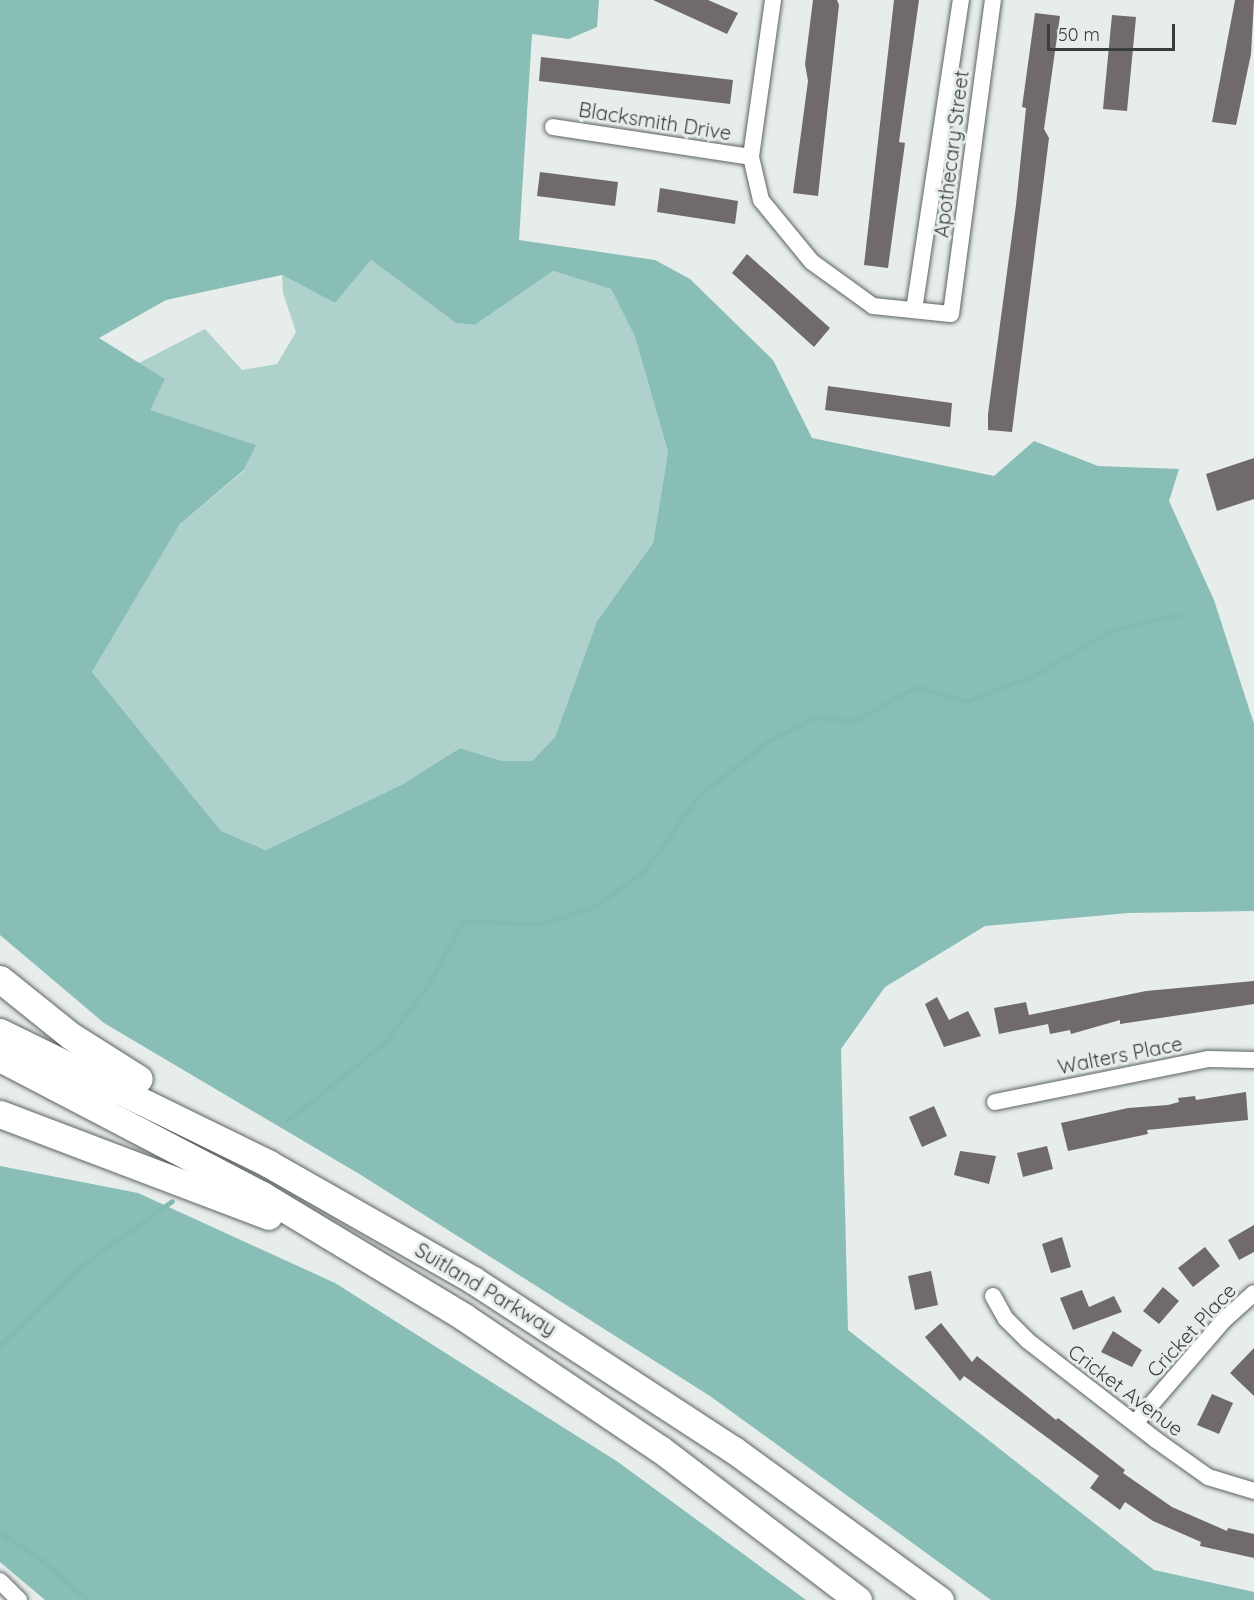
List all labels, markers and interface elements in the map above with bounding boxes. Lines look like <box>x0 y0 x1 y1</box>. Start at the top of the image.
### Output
scale bar <box>1050 12 1178 50</box>
text: 50 m <box>1058 23 1100 46</box>
street label: Apothecary Street <box>929 69 973 239</box>
street label: Blacksmith Drive <box>577 97 733 145</box>
street label: Walters Place <box>1056 1031 1184 1079</box>
street label: Suitland Parkway <box>411 1237 561 1341</box>
street label: Cricket Place <box>1141 1278 1241 1382</box>
street label: Cricket Avenue <box>1064 1339 1188 1441</box>

